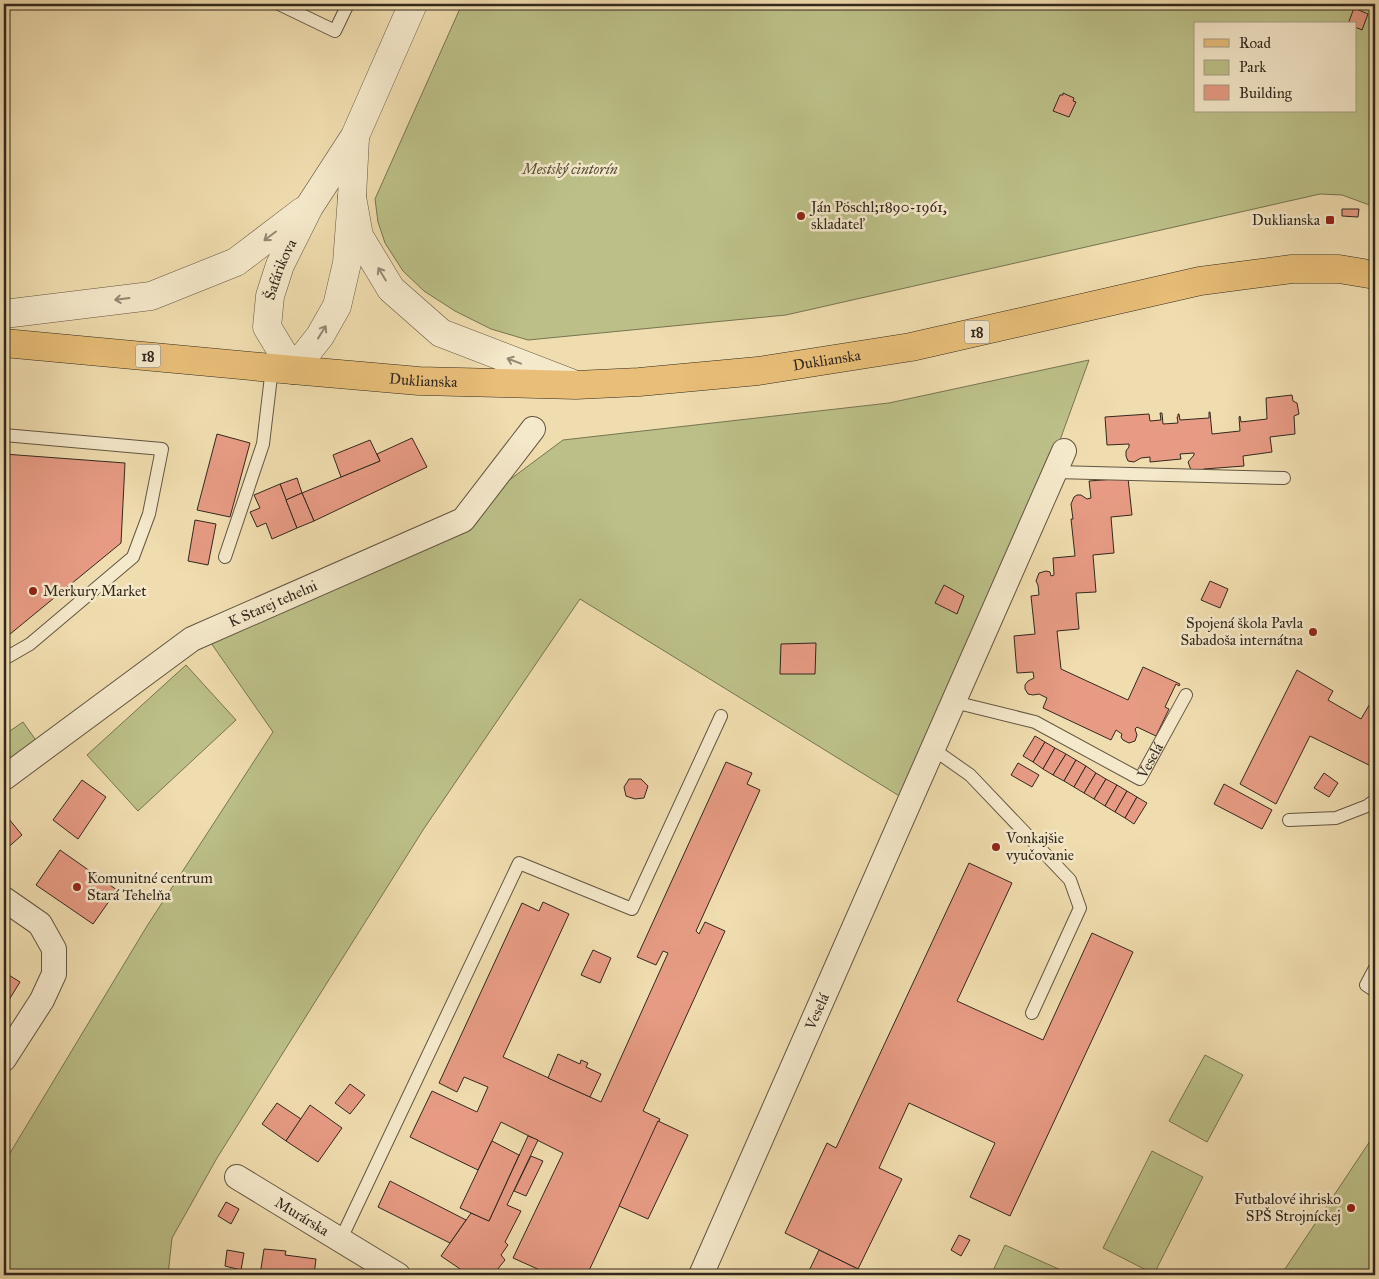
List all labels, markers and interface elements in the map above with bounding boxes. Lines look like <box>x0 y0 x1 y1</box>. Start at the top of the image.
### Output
legend <box>1194 22 1356 112</box>
text: Road <box>1239 34 1271 52</box>
text: Park <box>1239 58 1266 76</box>
text: Building <box>1239 84 1293 102</box>
park label: Mestský cintorín <box>520 160 618 178</box>
place label: Ján Pöschl;1890-1961, skladateľ <box>809 198 947 233</box>
marker: Ján Pöschl;1890-1961, skladateľ <box>795 210 807 222</box>
place label: Duklianska <box>1252 211 1321 229</box>
marker: Duklianska <box>1324 214 1336 226</box>
one-way arrow <box>264 231 277 242</box>
street label: Šafárikova <box>259 236 301 302</box>
one-way arrow <box>376 268 386 282</box>
one-way arrow <box>115 294 131 304</box>
road number: 18 <box>964 321 990 344</box>
one-way arrow <box>318 325 328 339</box>
road number: 18 <box>136 344 160 368</box>
street label: Duklianska <box>792 346 863 374</box>
one-way arrow <box>507 356 522 365</box>
street label: Duklianska <box>388 369 458 391</box>
street label: K Starej tehelni <box>226 576 320 631</box>
place label: Merkury Market <box>43 582 147 600</box>
marker: Merkury Market <box>27 585 39 597</box>
place label: Spojená škola Pavla Sabadoša internátna <box>1181 614 1304 649</box>
marker: Spojená škola Pavla Sabadoša internátna <box>1307 626 1319 638</box>
street label: Veselá <box>1133 739 1167 782</box>
place label: Vonkajšie vyučovanie <box>1005 829 1074 864</box>
marker: Vonkajšie vyučovanie <box>990 841 1002 853</box>
place label: Komunitné centrum Stará Tehelňa <box>87 869 213 904</box>
marker: Komunitné centrum Stará Tehelňa <box>71 881 83 893</box>
street label: Veselá <box>801 990 833 1033</box>
place label: Futbalové ihrisko SPŠ Strojníckej <box>1234 1190 1341 1225</box>
street label: Murárska <box>272 1193 333 1240</box>
marker: Futbalové ihrisko SPŠ Strojníckej <box>1345 1202 1357 1214</box>

